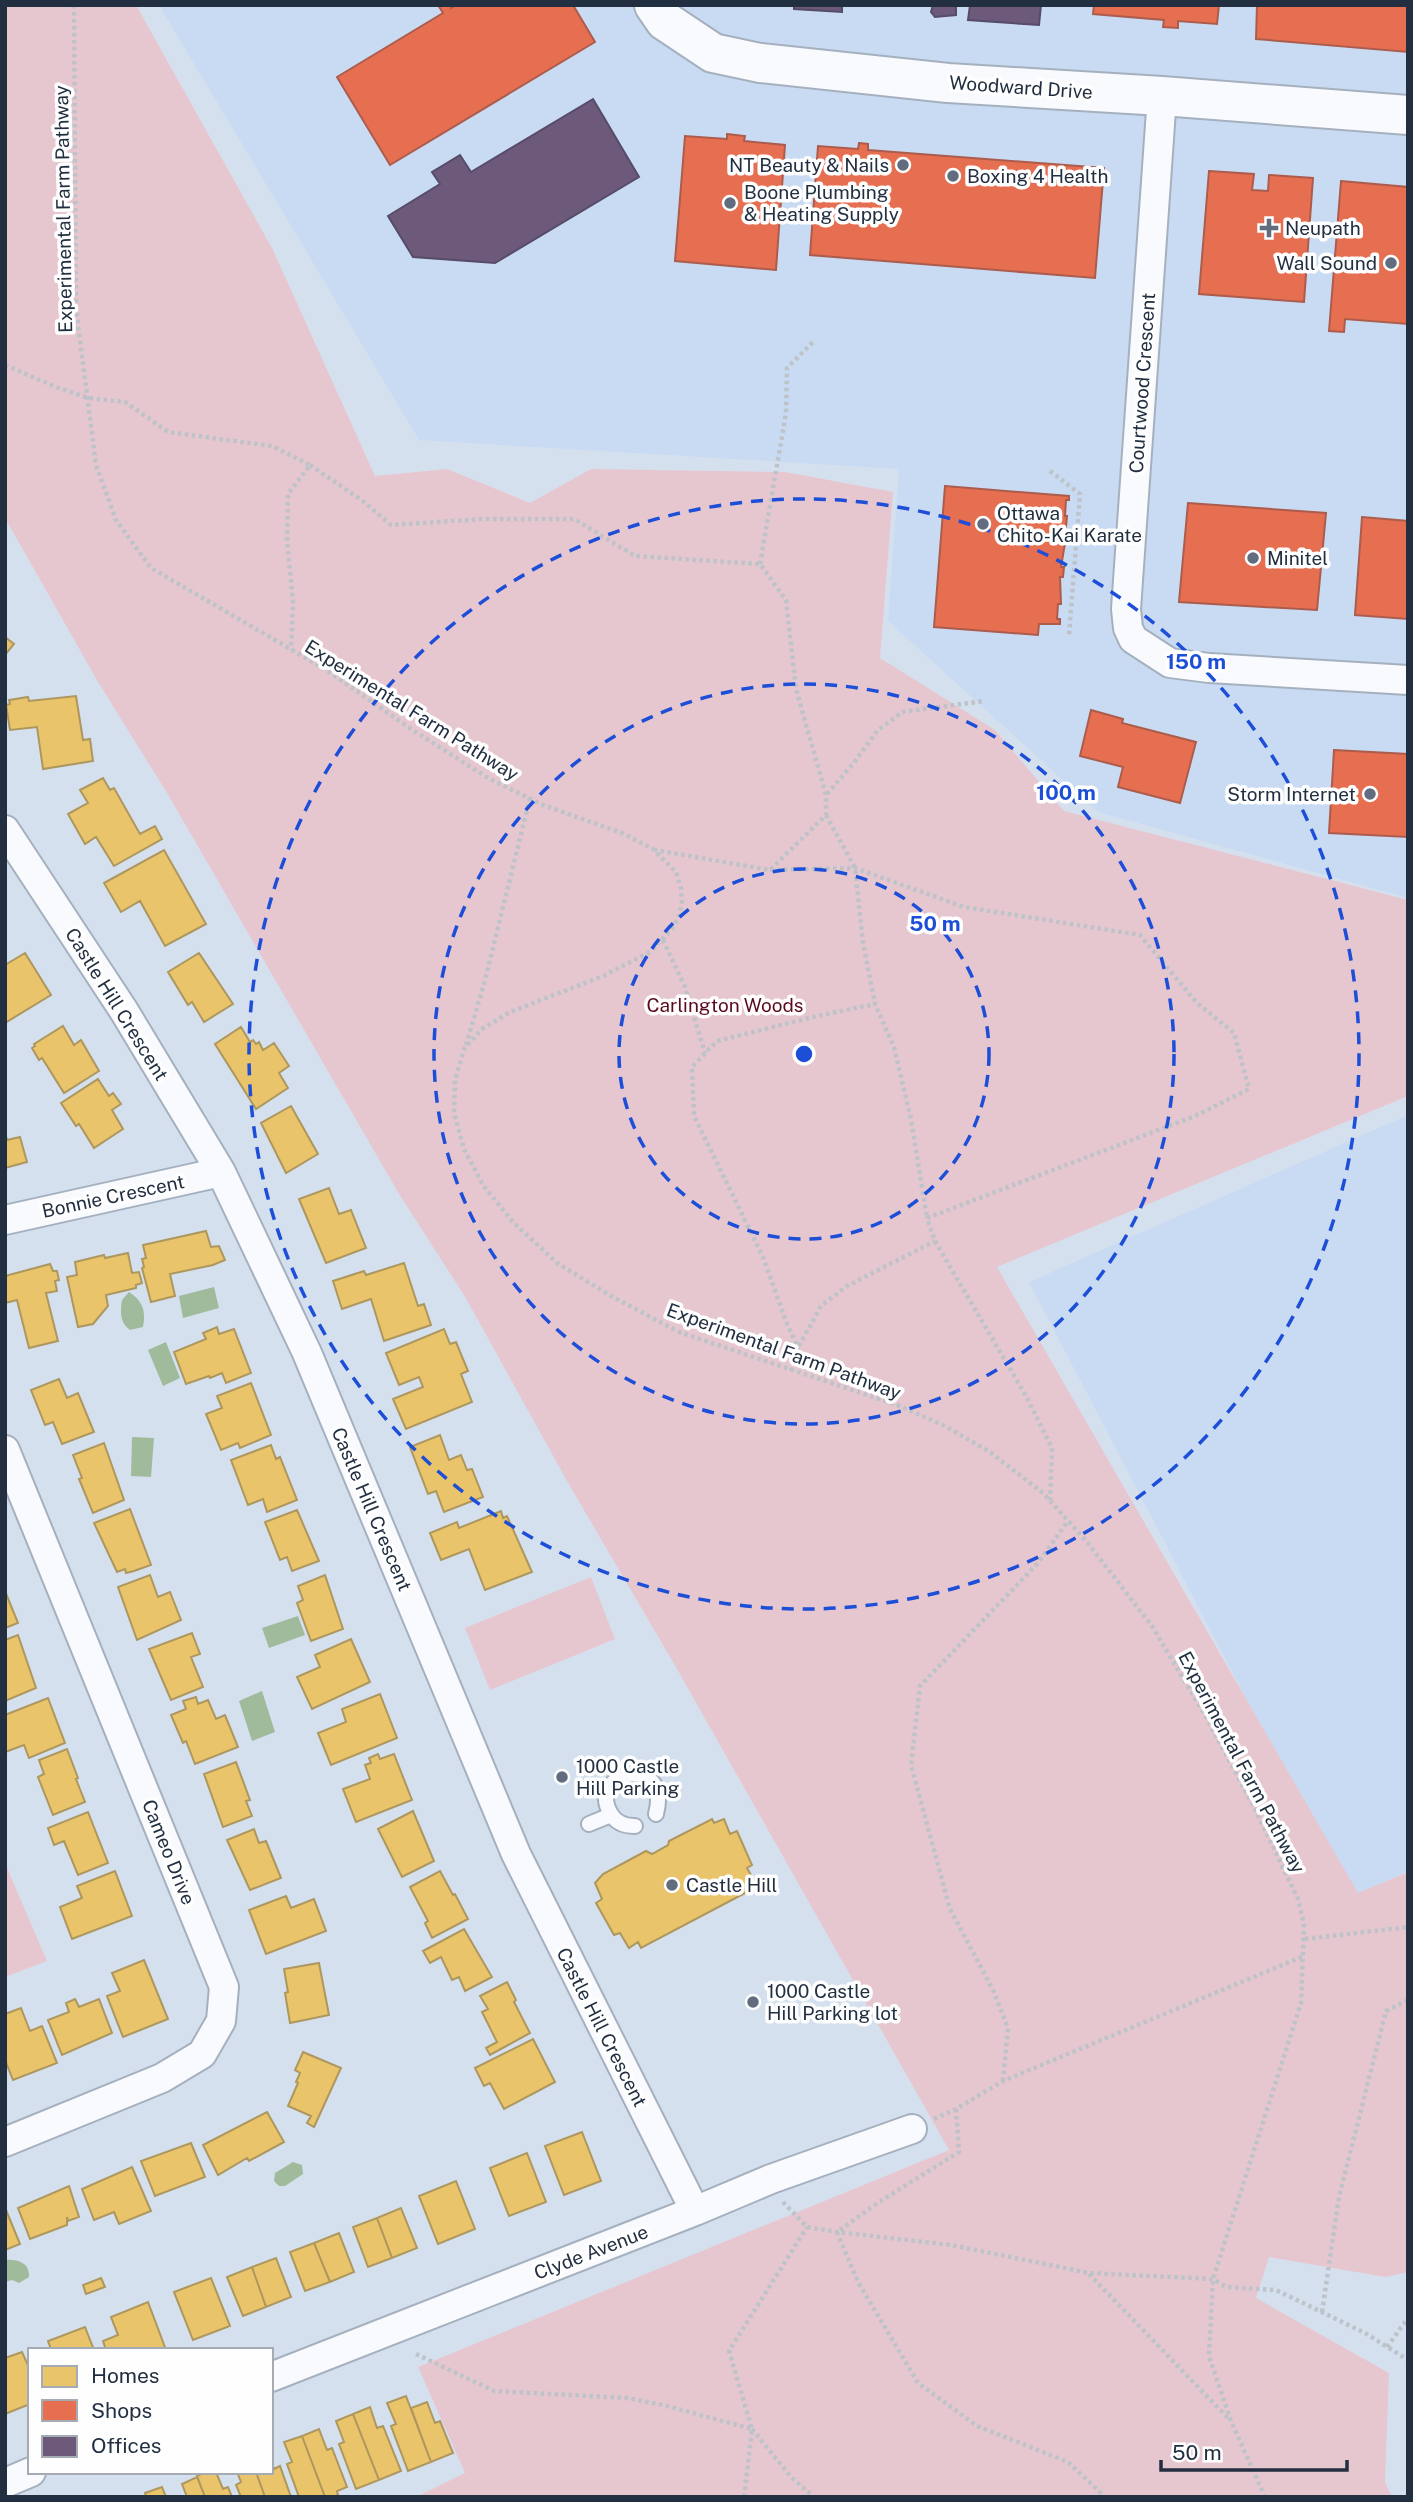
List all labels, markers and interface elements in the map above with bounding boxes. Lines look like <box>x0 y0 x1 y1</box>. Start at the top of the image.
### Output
street label: Woodward Drive <box>948 71 1094 103</box>
street label: Experimental Farm Pathway <box>50 85 76 333</box>
place label: NT Beauty & Nails <box>729 154 889 176</box>
marker: NT Beauty & Nails <box>895 157 911 173</box>
place label: Boxing 4 Health <box>967 165 1108 187</box>
marker: Boxing 4 Health <box>945 168 961 184</box>
place label: Boone Plumbing & Heating Supply <box>744 181 899 225</box>
marker: Boone Plumbing & Heating Supply <box>722 195 738 211</box>
place label: Neupath <box>1285 217 1361 239</box>
marker: Neupath <box>1259 218 1279 238</box>
place label: Wall Sound <box>1276 252 1377 274</box>
marker: Wall Sound <box>1383 255 1399 271</box>
street label: Courtwood Crescent <box>1125 292 1159 474</box>
place label: Ottawa Chito-Kai Karate <box>997 502 1142 546</box>
marker: Ottawa Chito-Kai Karate <box>975 516 991 532</box>
place label: Minitel <box>1267 547 1328 569</box>
marker: Minitel <box>1245 550 1261 566</box>
street label: Experimental Farm Pathway <box>301 635 523 785</box>
text: 150 m <box>1166 649 1226 674</box>
text: 100 m <box>1036 780 1096 805</box>
place label: Storm Internet <box>1227 783 1356 805</box>
marker: Storm Internet <box>1362 786 1378 802</box>
text: 50 m <box>909 911 961 936</box>
street label: Castle Hill Crescent <box>61 924 173 1084</box>
park label: Carlington Woods <box>647 994 803 1016</box>
centre of rings <box>792 1042 816 1066</box>
street label: Bonnie Crescent <box>40 1170 186 1222</box>
street label: Experimental Farm Pathway <box>664 1298 904 1404</box>
street label: Castle Hill Crescent <box>328 1424 416 1594</box>
street label: Experimental Farm Pathway <box>1174 1647 1310 1877</box>
place label: 1000 Castle Hill Parking <box>576 1755 680 1799</box>
marker: 1000 Castle Hill Parking <box>554 1769 570 1785</box>
street label: Cameo Drive <box>138 1796 200 1908</box>
place label: Castle Hill <box>686 1874 777 1896</box>
marker: Castle Hill <box>664 1877 680 1893</box>
street label: Castle Hill Crescent <box>552 1944 652 2110</box>
place label: 1000 Castle Hill Parking lot <box>767 1980 898 2024</box>
marker: 1000 Castle Hill Parking lot <box>745 1994 761 2010</box>
street label: Clyde Avenue <box>531 2220 651 2284</box>
legend <box>28 2348 273 2474</box>
text: Homes <box>91 2363 159 2388</box>
text: Shops <box>91 2398 152 2423</box>
scale bar <box>1161 2428 1346 2472</box>
text: Offices <box>91 2433 161 2458</box>
text: 50 m <box>1172 2440 1222 2465</box>

